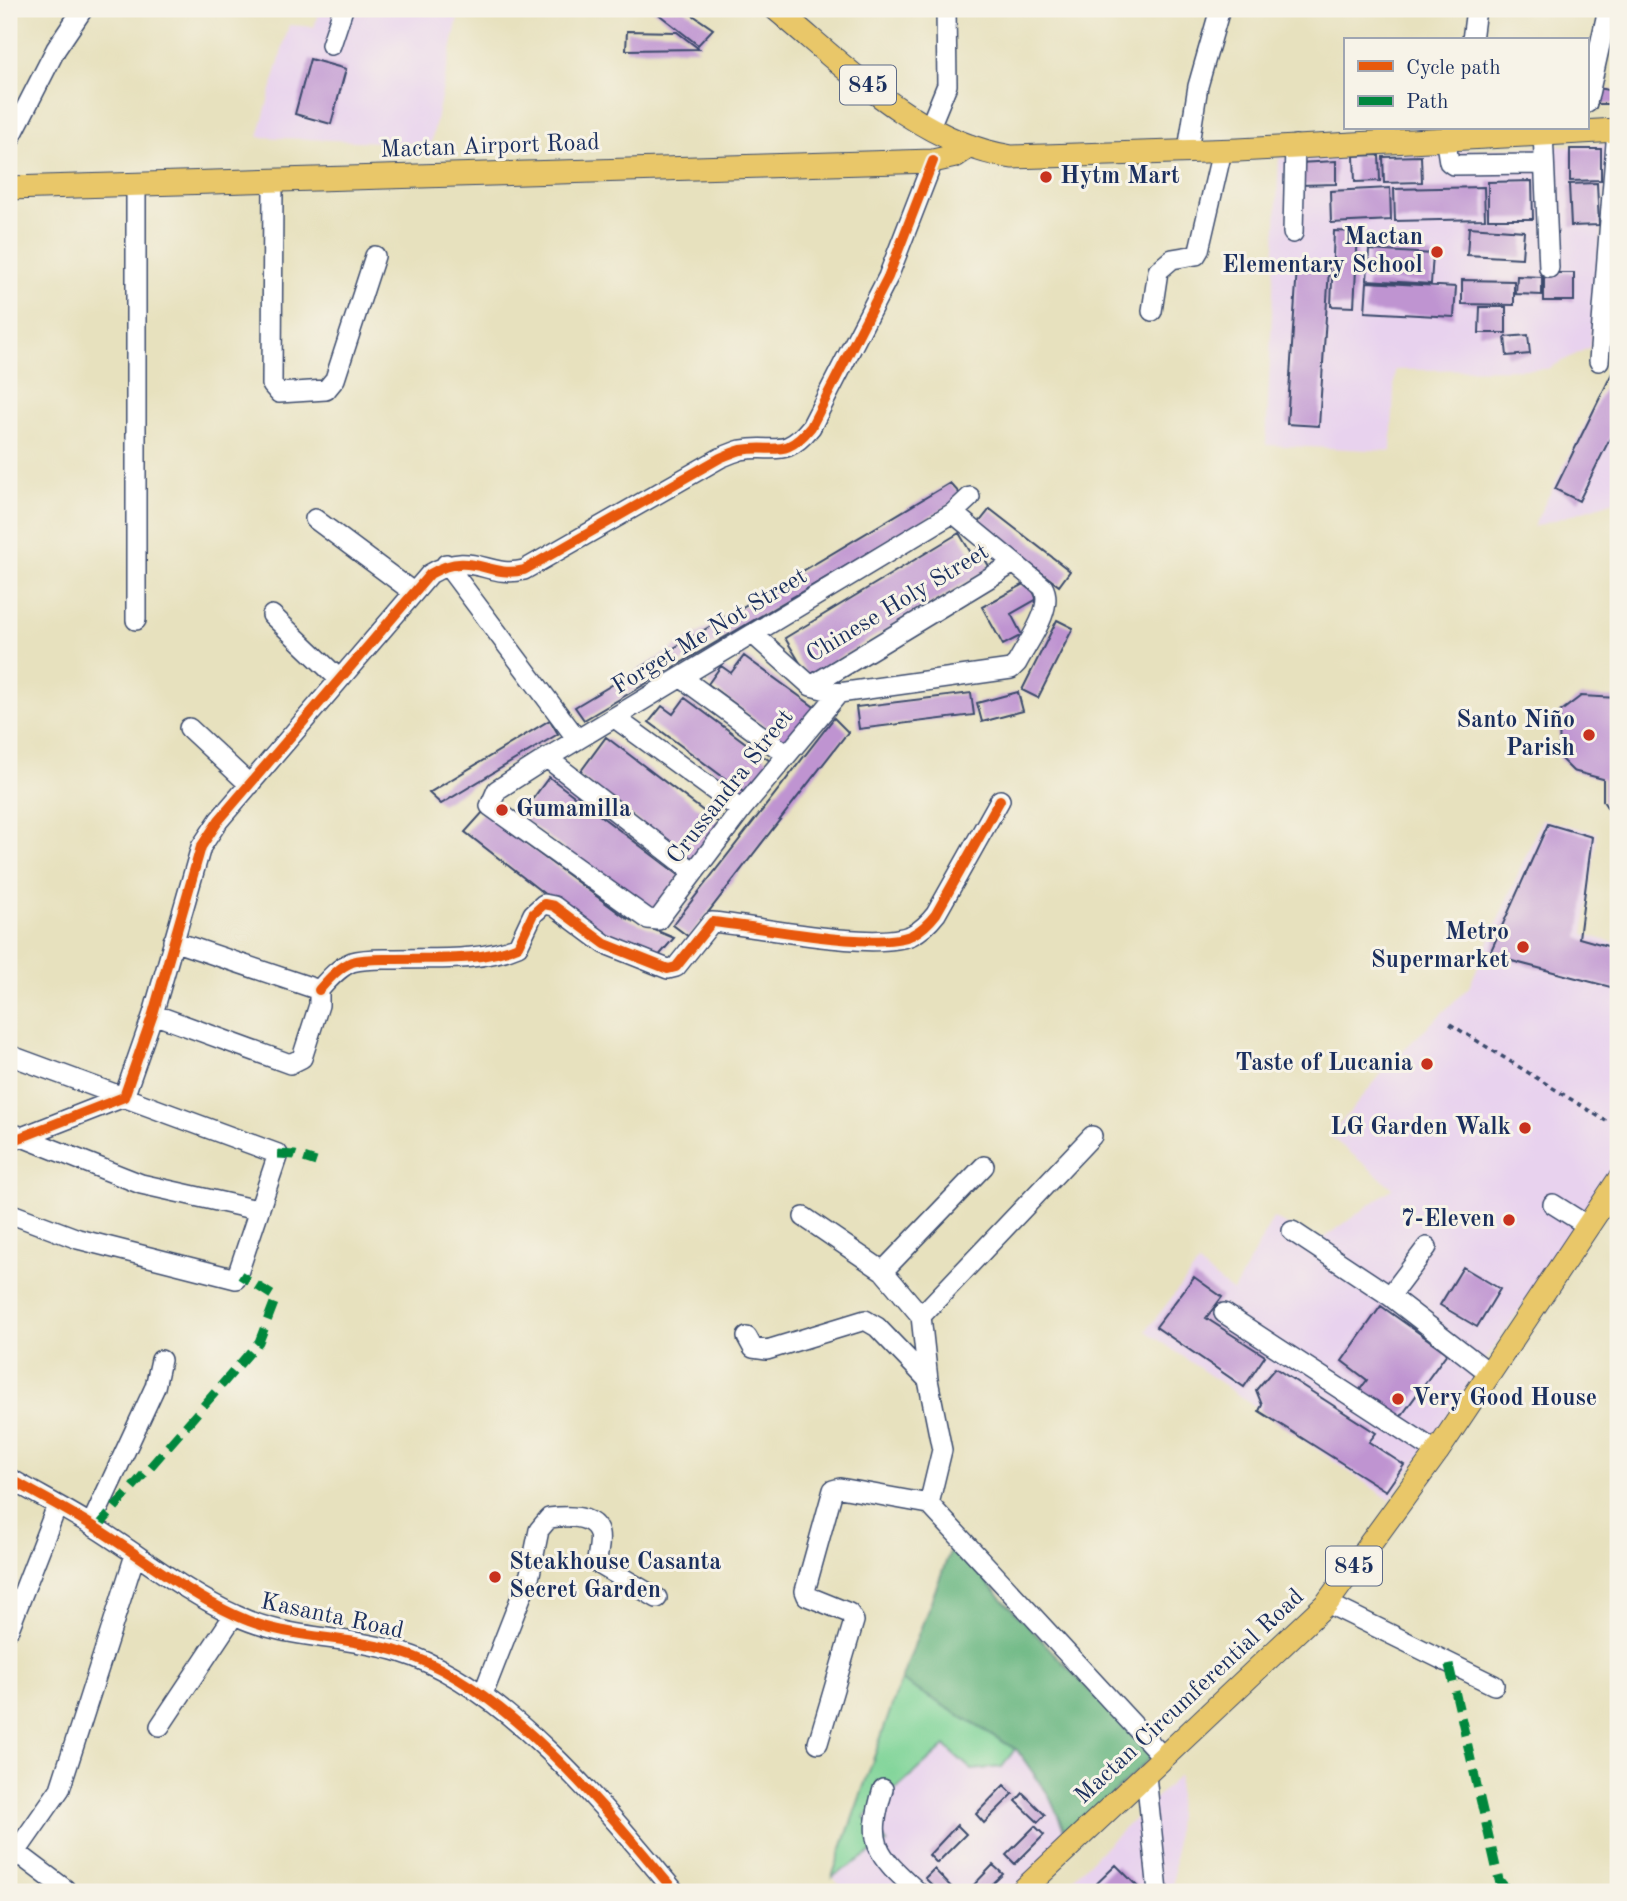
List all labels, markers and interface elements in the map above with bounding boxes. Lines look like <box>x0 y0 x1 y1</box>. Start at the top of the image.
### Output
legend <box>1344 38 1588 130</box>
text: Cycle path <box>1406 58 1501 79</box>
road number: 845 <box>840 66 896 104</box>
text: Path <box>1406 92 1449 113</box>
street label: Mactan Airport Road <box>380 131 600 163</box>
place label: Hytm Mart <box>1060 165 1180 189</box>
marker: Hytm Mart <box>1038 169 1054 185</box>
place label: Mactan Elementary School <box>1222 226 1423 278</box>
marker: Mactan Elementary School <box>1429 244 1445 260</box>
street label: Chinese Holy Street <box>803 540 993 668</box>
street label: Forget Me Not Street <box>609 564 811 700</box>
street label: Crussandra Street <box>663 705 799 869</box>
place label: Santo Niño Parish <box>1456 709 1575 761</box>
marker: Santo Niño Parish <box>1581 727 1597 743</box>
place label: Gumamilla <box>516 798 631 822</box>
marker: Gumamilla <box>494 802 510 818</box>
place label: Metro Supermarket <box>1371 921 1509 973</box>
marker: Metro Supermarket <box>1515 939 1531 955</box>
place label: Taste of Lucania <box>1235 1052 1413 1076</box>
marker: Taste of Lucania <box>1419 1056 1435 1072</box>
place label: LG Garden Walk <box>1330 1116 1511 1140</box>
marker: LG Garden Walk <box>1517 1120 1533 1136</box>
place label: 7-Eleven <box>1401 1208 1495 1232</box>
marker: 7-Eleven <box>1501 1212 1517 1228</box>
place label: Very Good House <box>1412 1387 1597 1411</box>
marker: Very Good House <box>1390 1391 1406 1407</box>
road number: 845 <box>1326 1546 1382 1586</box>
place label: Steakhouse Casanta Secret Garden <box>509 1551 722 1603</box>
marker: Steakhouse Casanta Secret Garden <box>487 1569 503 1585</box>
street label: Mactan Circumferential Road <box>1071 1585 1309 1809</box>
street label: Kasanta Road <box>258 1590 406 1644</box>

